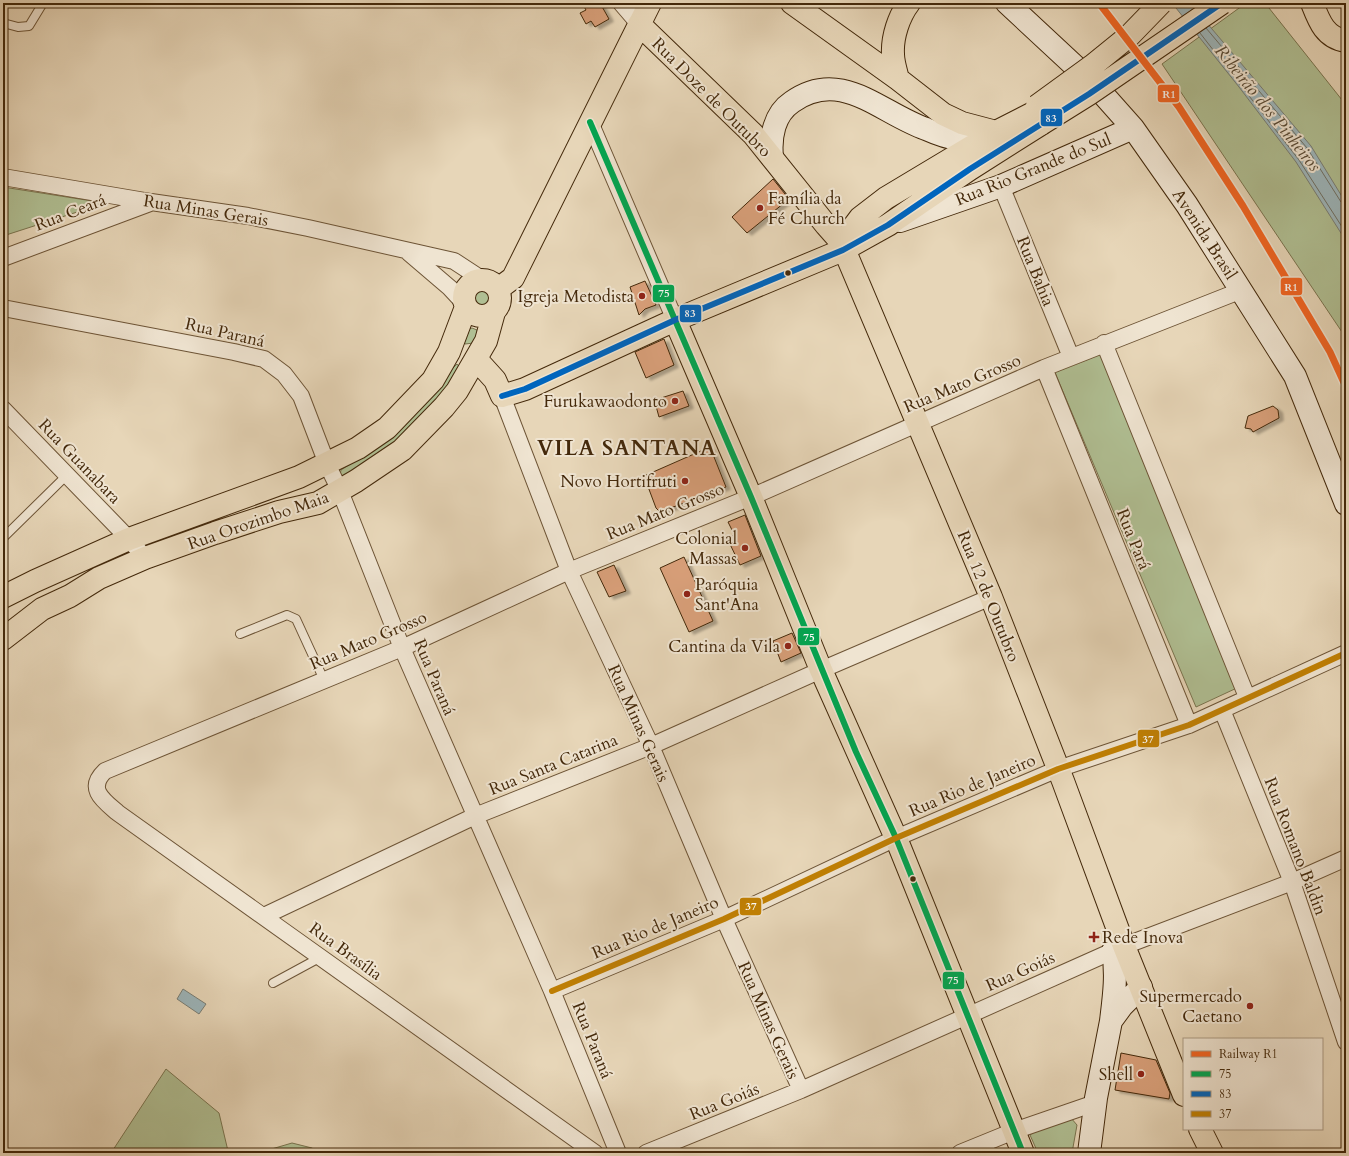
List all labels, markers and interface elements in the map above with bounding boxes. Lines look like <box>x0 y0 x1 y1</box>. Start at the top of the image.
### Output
street label: Rua Doze de Outubro <box>647 32 777 162</box>
water label: Ribeirão dos Pinheiros <box>1209 39 1327 177</box>
line badge: R1 <box>1157 84 1180 103</box>
text: R1 <box>1162 87 1176 102</box>
line badge: 83 <box>1040 108 1063 127</box>
text: 83 <box>1045 111 1057 126</box>
street label: Rua Rio Grande do Sul <box>952 127 1115 211</box>
street label: Avenida Brasil <box>1167 185 1243 285</box>
place label: Família da Fé Church <box>768 187 846 230</box>
street label: Rua Ceará <box>31 188 110 237</box>
street label: Rua Minas Gerais <box>142 189 270 232</box>
marker: Família da Fé Church <box>755 203 765 213</box>
street label: Rua Bahia <box>1011 233 1060 310</box>
unlabelled marker <box>783 268 793 278</box>
line badge: R1 <box>1280 277 1303 296</box>
text: R1 <box>1284 280 1298 295</box>
line badge: 75 <box>652 284 675 303</box>
place label: Igreja Metodista <box>518 285 635 308</box>
text: 75 <box>658 286 670 301</box>
marker: Igreja Metodista <box>637 291 647 301</box>
line badge: 83 <box>679 304 702 323</box>
text: 83 <box>684 306 696 321</box>
street label: Rua Paraná <box>183 312 268 353</box>
street label: Rua Mato Grosso <box>900 348 1024 418</box>
place label: Furukawaodonto <box>543 390 667 413</box>
marker: Furukawaodonto <box>670 396 680 406</box>
street label: Rua Guanabara <box>33 414 127 509</box>
district label: VILA SANTANA <box>537 434 717 463</box>
place label: Novo Hortifruti <box>560 470 677 493</box>
marker: Novo Hortifruti <box>680 476 690 486</box>
street label: Rua Mato Grosso <box>603 477 727 546</box>
street label: Rua Orozimbo Maia <box>184 485 333 555</box>
street label: Rua Pará <box>1111 505 1156 574</box>
place label: Colonial Massas <box>675 527 738 570</box>
street label: Rua 12 de Outubro <box>952 527 1025 665</box>
marker: Colonial Massas <box>740 543 750 553</box>
place label: Paróquia Sant'Ana <box>695 573 760 616</box>
marker: Paróquia Sant'Ana <box>682 589 692 599</box>
street label: Rua Mato Grosso <box>306 605 430 675</box>
line badge: 75 <box>797 627 820 646</box>
text: 75 <box>803 630 815 645</box>
street label: Rua Paraná <box>408 635 461 720</box>
place label: Cantina da Vila <box>668 635 781 658</box>
marker: Cantina da Vila <box>783 641 793 651</box>
street label: Rua Minas Gerais <box>602 661 675 786</box>
street label: Rua Santa Catarina <box>485 728 622 801</box>
line badge: 37 <box>1137 729 1160 748</box>
text: 37 <box>1142 732 1154 747</box>
street label: Rua Rio de Janeiro <box>905 748 1039 822</box>
street label: Rua Romano Baldin <box>1259 774 1333 919</box>
unlabelled marker <box>908 874 918 884</box>
street label: Rua Rio de Janeiro <box>588 890 722 964</box>
line badge: 37 <box>739 897 762 916</box>
text: 37 <box>745 899 757 914</box>
street label: Rua Brasília <box>305 917 387 986</box>
place label: Rede Inova <box>1102 926 1184 949</box>
marker: Rede Inova <box>1089 932 1099 942</box>
street label: Rua Goiás <box>982 946 1059 997</box>
street label: Rua Minas Gerais <box>732 958 805 1083</box>
line badge: 75 <box>942 971 965 990</box>
text: 75 <box>947 973 959 988</box>
place label: Supermercado Caetano <box>1140 985 1242 1028</box>
street label: Rua Paraná <box>567 998 619 1083</box>
marker: Supermercado Caetano <box>1245 1001 1255 1011</box>
legend <box>1183 1038 1323 1130</box>
text: Railway R1 <box>1219 1046 1278 1062</box>
place label: Shell <box>1099 1063 1134 1086</box>
text: 75 <box>1219 1066 1231 1082</box>
marker: Shell <box>1136 1069 1146 1079</box>
street label: Rua Goiás <box>686 1077 763 1126</box>
text: 83 <box>1219 1086 1231 1102</box>
text: 37 <box>1219 1106 1231 1122</box>

